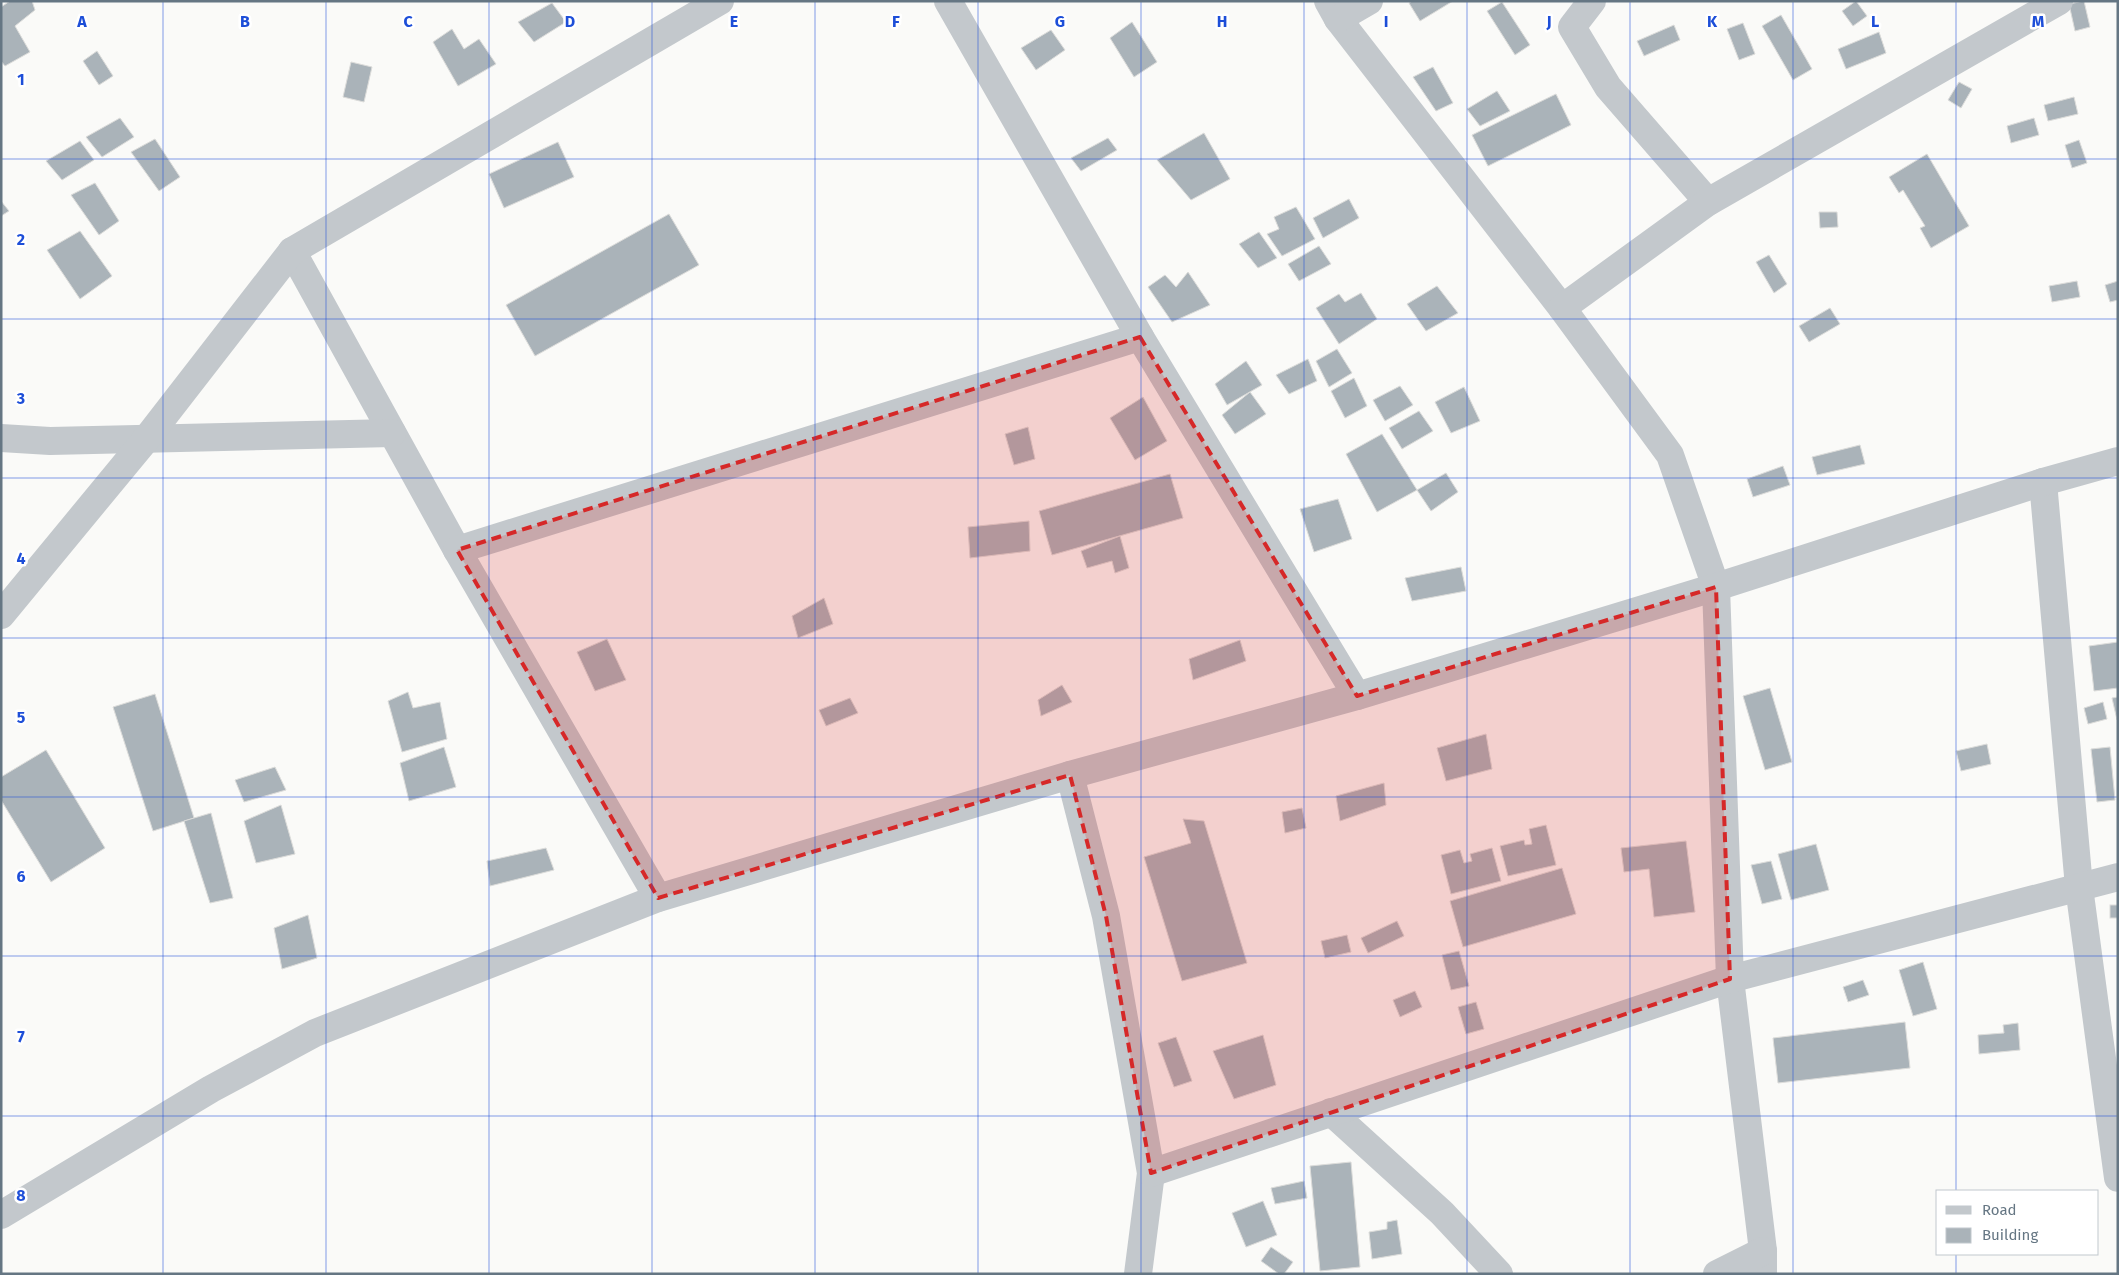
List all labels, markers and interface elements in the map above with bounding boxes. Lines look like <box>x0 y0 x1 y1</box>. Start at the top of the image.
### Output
text: A <box>76 12 87 31</box>
text: B <box>240 12 250 31</box>
text: C <box>403 12 413 31</box>
text: D <box>565 12 575 31</box>
text: E <box>730 12 738 31</box>
text: F <box>892 12 900 31</box>
text: G <box>1055 12 1065 31</box>
text: H <box>1217 12 1227 31</box>
text: I <box>1384 12 1388 31</box>
text: J <box>1545 12 1552 31</box>
text: K <box>1707 12 1718 31</box>
text: L <box>1871 12 1879 31</box>
text: M <box>2032 12 2045 31</box>
text: 1 <box>17 70 25 89</box>
text: 2 <box>17 230 25 249</box>
text: 3 <box>16 389 25 408</box>
text: 4 <box>16 549 26 568</box>
text: 5 <box>17 708 26 727</box>
text: 6 <box>16 867 26 886</box>
text: 7 <box>17 1027 25 1046</box>
text: 8 <box>16 1186 26 1205</box>
legend <box>1936 1190 2099 1255</box>
text: Road <box>1982 1201 2017 1219</box>
text: Building <box>1982 1226 2038 1244</box>

